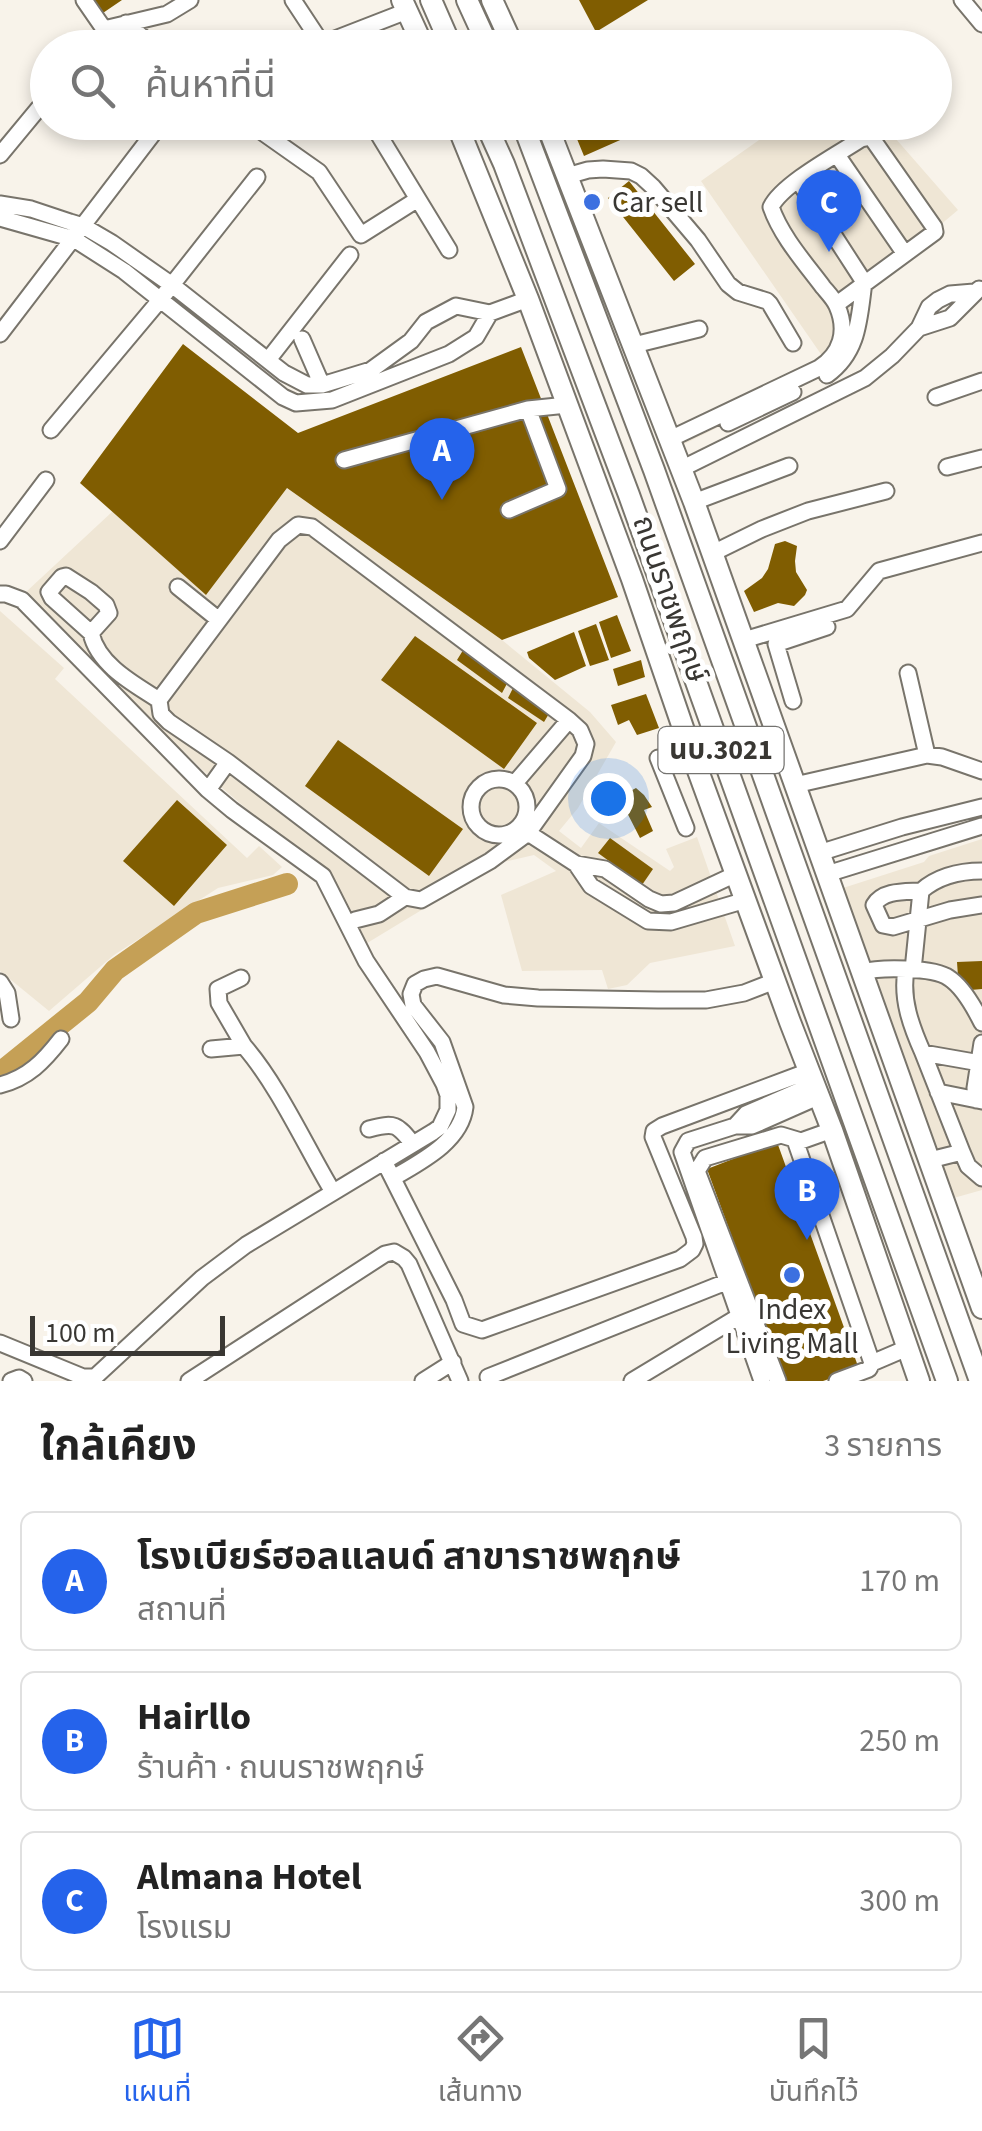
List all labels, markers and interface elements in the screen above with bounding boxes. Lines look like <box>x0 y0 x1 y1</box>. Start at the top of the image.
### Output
search box <box>30 30 952 140</box>
icon: search <box>65 58 120 113</box>
text: ค้นหาที่นี่ <box>145 58 276 112</box>
pin: C <box>796 170 862 252</box>
place label: Car sell <box>612 181 703 224</box>
marker: Car sell <box>581 191 603 213</box>
pin: A <box>410 418 474 500</box>
street label: ถนนราชพฤกษ์ <box>621 510 719 688</box>
road number: นบ.3021 <box>658 727 784 773</box>
your location <box>583 773 634 824</box>
pin: B <box>774 1158 840 1240</box>
marker: Index Living Mall <box>781 1264 803 1286</box>
place label: Index Living Mall <box>725 1288 859 1365</box>
scale bar <box>30 1311 225 1356</box>
text: 100 m <box>45 1313 116 1353</box>
text: ใกล้เคียง <box>40 1416 197 1476</box>
text: 3 รายการ <box>824 1423 942 1469</box>
text: โรงเบียร์ฮอลแลนด์ สาขาราชพฤกษ์ <box>137 1530 681 1584</box>
text: A <box>65 1558 84 1604</box>
text: 170 m <box>859 1558 940 1604</box>
text: สถานที่ <box>137 1587 227 1633</box>
text: Hairllo <box>137 1690 251 1744</box>
text: B <box>65 1718 84 1764</box>
text: 250 m <box>859 1718 940 1764</box>
text: ร้านค้า · ถนนราชพฤกษ์ <box>137 1745 425 1791</box>
text: Almana Hotel <box>137 1850 362 1904</box>
text: C <box>65 1878 84 1924</box>
text: 300 m <box>859 1878 940 1924</box>
text: โรงแรม <box>137 1905 232 1951</box>
tab: แผนที่ <box>123 2011 191 2114</box>
tab: เส้นทาง <box>438 2011 522 2114</box>
tab: บันทึกไว้ <box>769 2011 859 2114</box>

